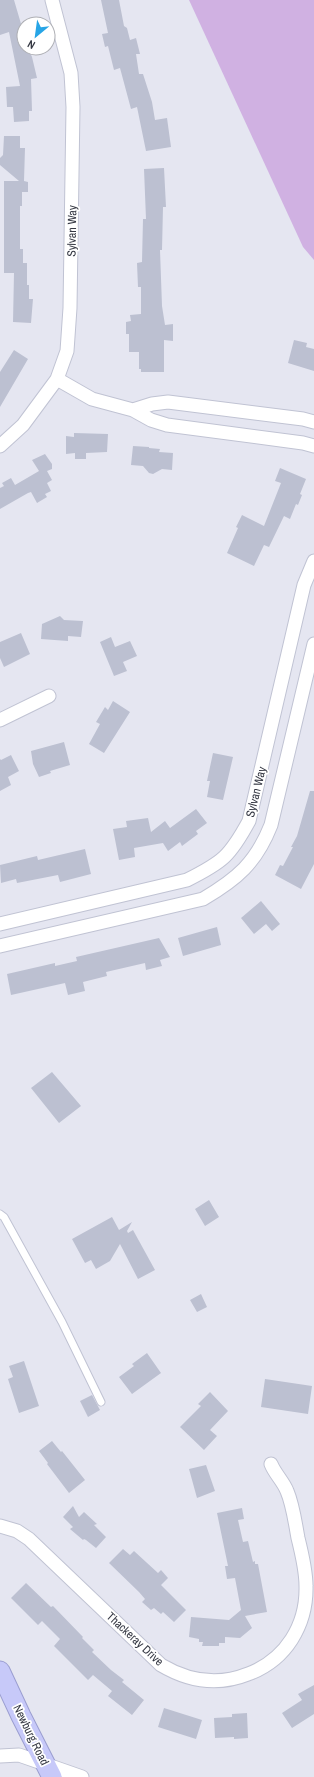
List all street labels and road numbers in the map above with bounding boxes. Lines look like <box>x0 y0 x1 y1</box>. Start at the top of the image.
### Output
street label: Sylvan Way <box>64 205 80 257</box>
street label: Sylvan Way <box>242 765 270 819</box>
street label: Thackeray Drive <box>103 1609 167 1669</box>
street label: Newburg Road <box>9 1702 53 1768</box>

